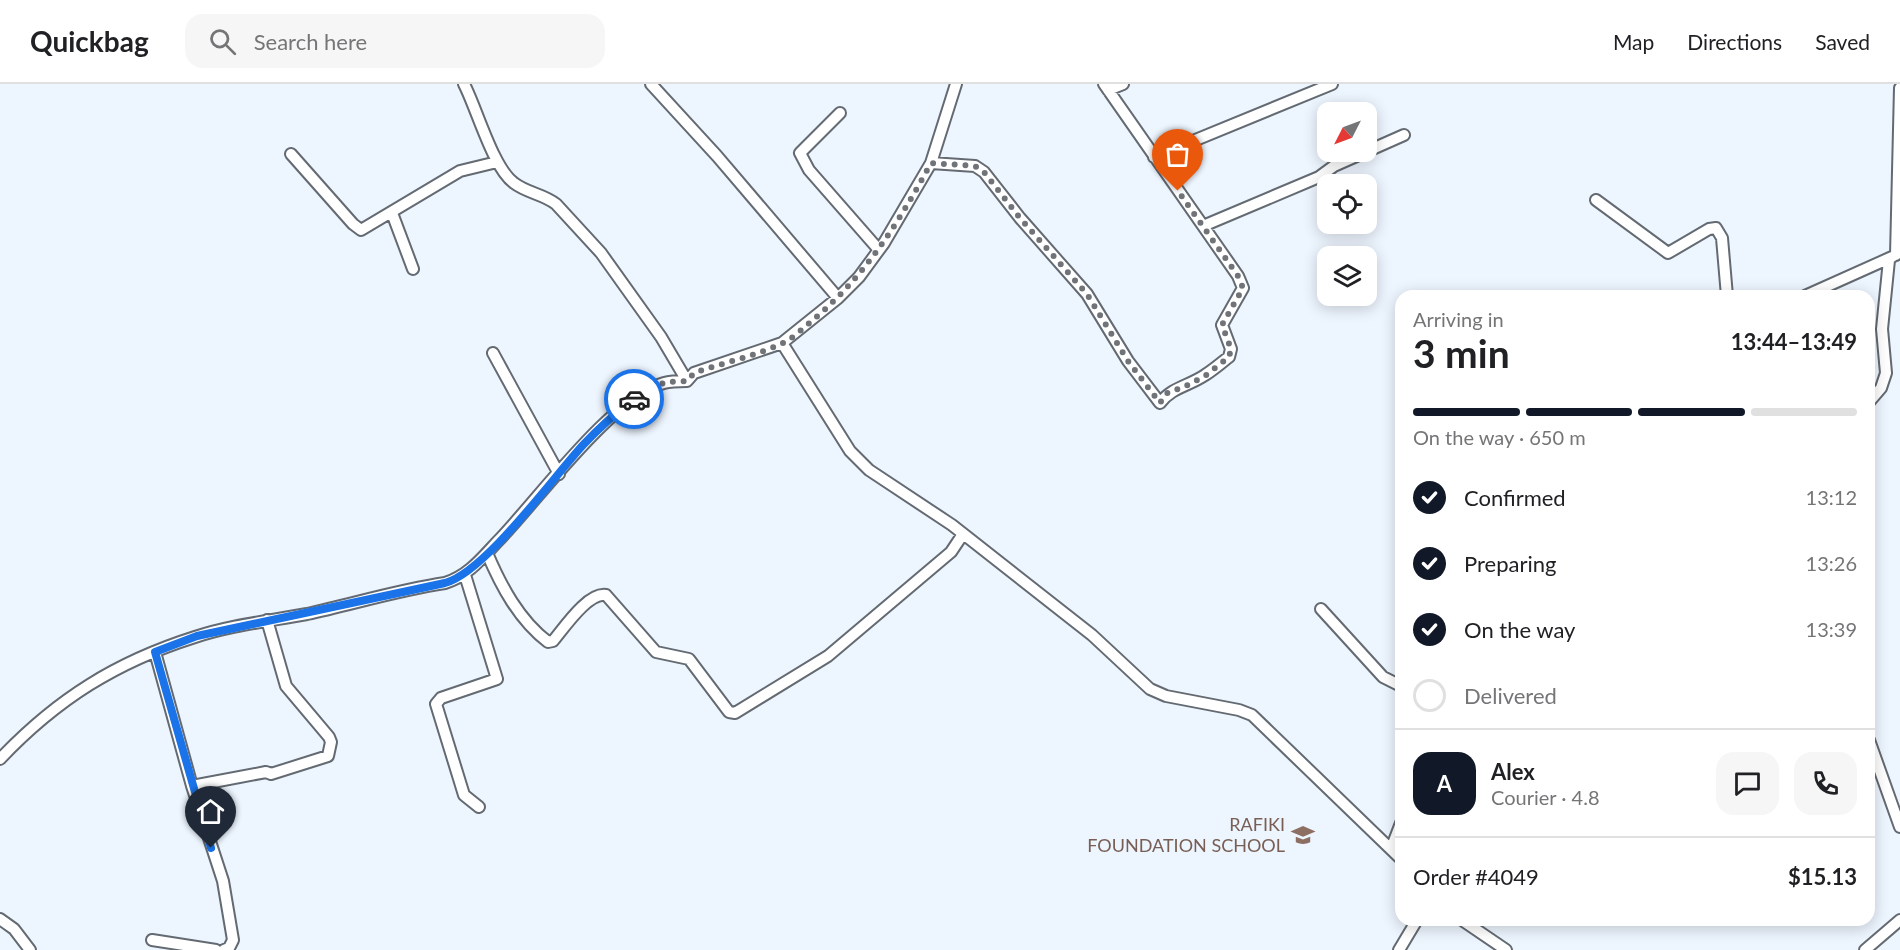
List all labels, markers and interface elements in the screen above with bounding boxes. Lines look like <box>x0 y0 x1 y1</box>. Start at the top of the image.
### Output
search box <box>185 14 605 68</box>
text: Quickbag <box>30 24 149 58</box>
icon: search <box>206 25 239 58</box>
text: Search here <box>254 28 367 55</box>
text: Map <box>1613 29 1654 54</box>
text: Directions <box>1687 29 1782 54</box>
text: Saved <box>1815 29 1870 54</box>
north arrow <box>1317 102 1377 162</box>
map controls <box>1317 102 1377 306</box>
pin <box>1152 129 1203 191</box>
icon: bag <box>1161 138 1194 171</box>
button: locate <box>1317 174 1377 234</box>
button: layers <box>1317 246 1377 306</box>
text: Arriving in <box>1413 307 1504 331</box>
text: 13:44–13:49 <box>1731 328 1857 355</box>
text: 3 min <box>1413 330 1510 376</box>
courier <box>604 369 664 429</box>
icon: car <box>618 383 651 416</box>
text: On the way · 650 m <box>1413 425 1586 449</box>
icon: check <box>1413 481 1446 514</box>
text: Confirmed <box>1464 484 1566 511</box>
text: 13:12 <box>1806 485 1857 509</box>
icon: check <box>1413 547 1446 580</box>
text: Preparing <box>1464 550 1556 577</box>
text: 13:26 <box>1806 551 1857 575</box>
icon: check <box>1413 613 1446 646</box>
text: On the way <box>1464 616 1575 643</box>
text: 13:39 <box>1806 617 1857 641</box>
text: Delivered <box>1464 682 1557 709</box>
button: chat <box>1716 752 1779 815</box>
button: phone <box>1794 752 1857 815</box>
text: Alex <box>1491 758 1535 785</box>
text: A <box>1437 770 1452 797</box>
text: Courier · 4.8 <box>1491 785 1600 809</box>
pin <box>185 786 236 848</box>
icon: home <box>194 795 227 828</box>
place label: RAFIKI FOUNDATION SCHOOL <box>1087 813 1285 856</box>
school or university icon: RAFIKI FOUNDATION SCHOOL <box>1290 822 1316 848</box>
text: Order #4049 <box>1413 863 1539 890</box>
text: $15.13 <box>1788 863 1857 890</box>

